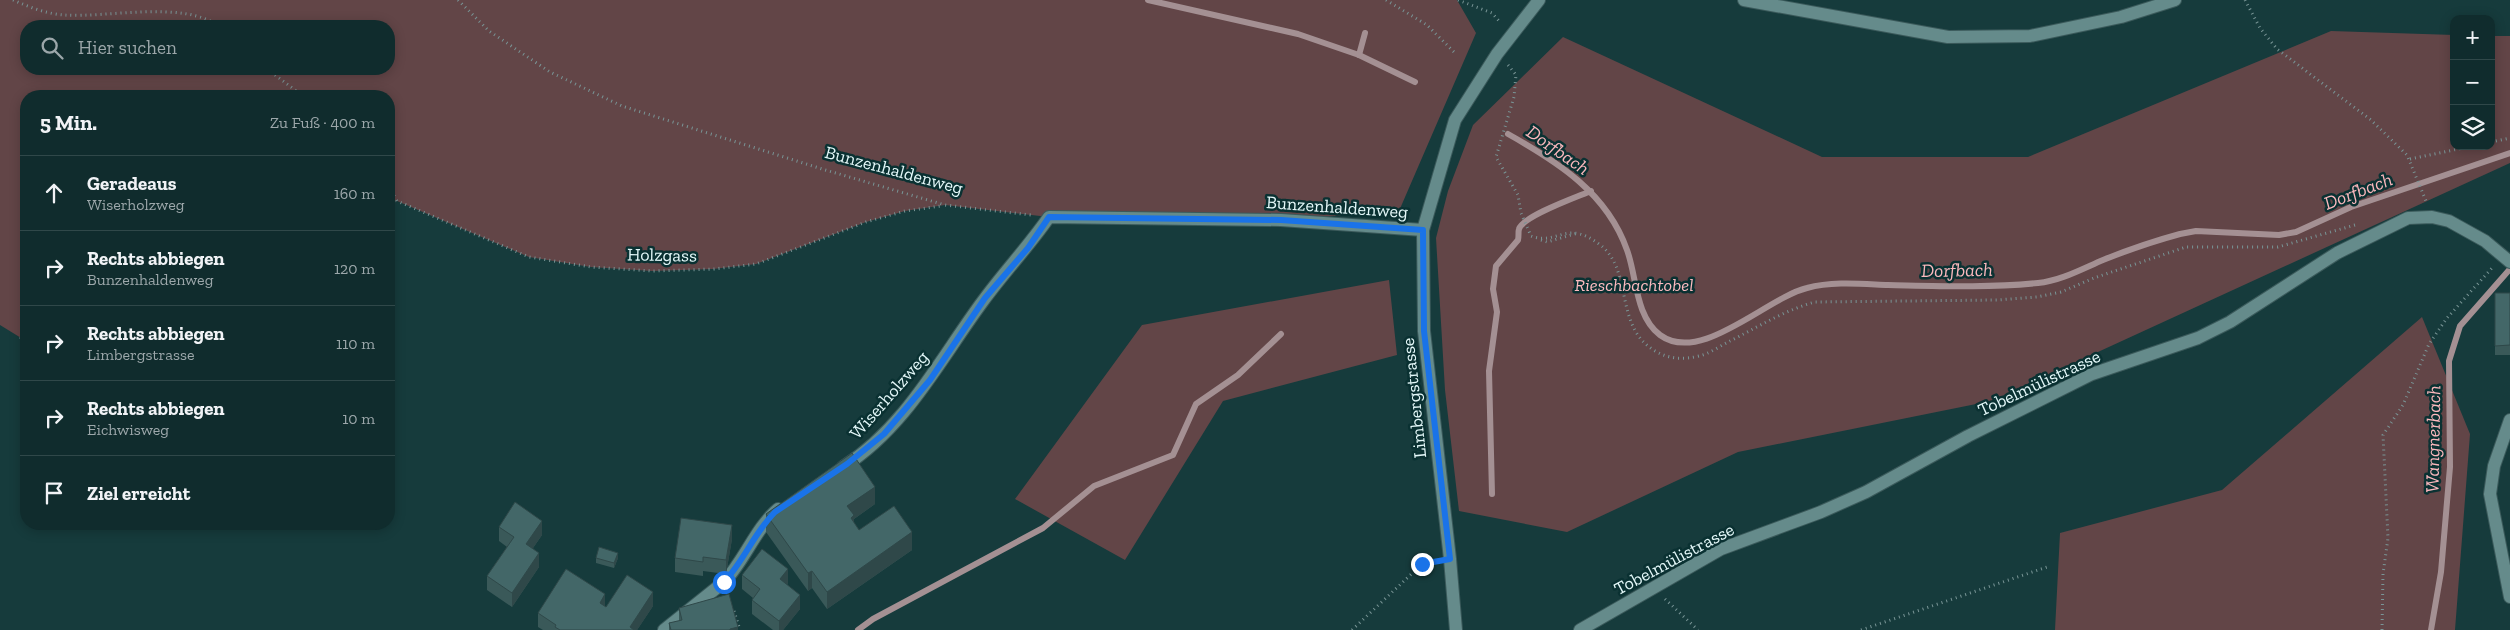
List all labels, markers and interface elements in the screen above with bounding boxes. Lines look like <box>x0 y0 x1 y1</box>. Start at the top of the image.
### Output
map controls <box>2450 15 2495 150</box>
button: + <box>2450 15 2495 60</box>
search box <box>20 20 395 75</box>
icon: search <box>38 34 66 62</box>
text: Hier suchen <box>78 36 177 59</box>
button: − <box>2450 60 2495 105</box>
button: layers <box>2450 105 2495 150</box>
text: 5 Min. <box>40 110 97 135</box>
text: Zu Fuß · 400 m <box>270 113 375 132</box>
water label: Dorfbach <box>1522 120 1594 180</box>
street label: Bunzenhaldenweg <box>822 141 966 199</box>
water label: Dorfbach <box>2320 167 2396 215</box>
text: Geradeaus <box>87 172 177 195</box>
icon: ahead <box>40 179 68 207</box>
text: 160 m <box>334 184 375 203</box>
street label: Bunzenhaldenweg <box>1265 191 1409 223</box>
text: Wiserholzweg <box>87 195 184 214</box>
street label: Holzgass <box>627 243 697 267</box>
text: Rechts abbiegen <box>87 247 225 270</box>
icon: right <box>40 254 68 282</box>
water label: Dorfbach <box>1921 258 1993 282</box>
text: 120 m <box>334 259 375 278</box>
text: Bunzenhaldenweg <box>87 270 213 289</box>
park label: Rieschbachtobel <box>1575 274 1694 296</box>
text: Rechts abbiegen <box>87 322 225 345</box>
icon: right <box>40 329 68 357</box>
text: 110 m <box>336 334 375 353</box>
street label: Limbergstrasse <box>1397 337 1431 459</box>
text: Limbergstrasse <box>87 345 195 364</box>
street label: Tobelmülistrasse <box>1974 345 2104 421</box>
street label: Wiserholzweg <box>845 346 933 444</box>
water label: Wangnerbach <box>2421 385 2445 493</box>
text: Rechts abbiegen <box>87 397 225 420</box>
icon: right <box>40 404 68 432</box>
text: 10 m <box>342 409 375 428</box>
text: Eichwisweg <box>87 420 169 439</box>
icon: arrive <box>40 479 68 507</box>
text: Ziel erreicht <box>87 482 190 505</box>
street label: Tobelmülistrasse <box>1610 518 1738 600</box>
route end <box>1411 553 1434 576</box>
route start <box>713 571 736 594</box>

